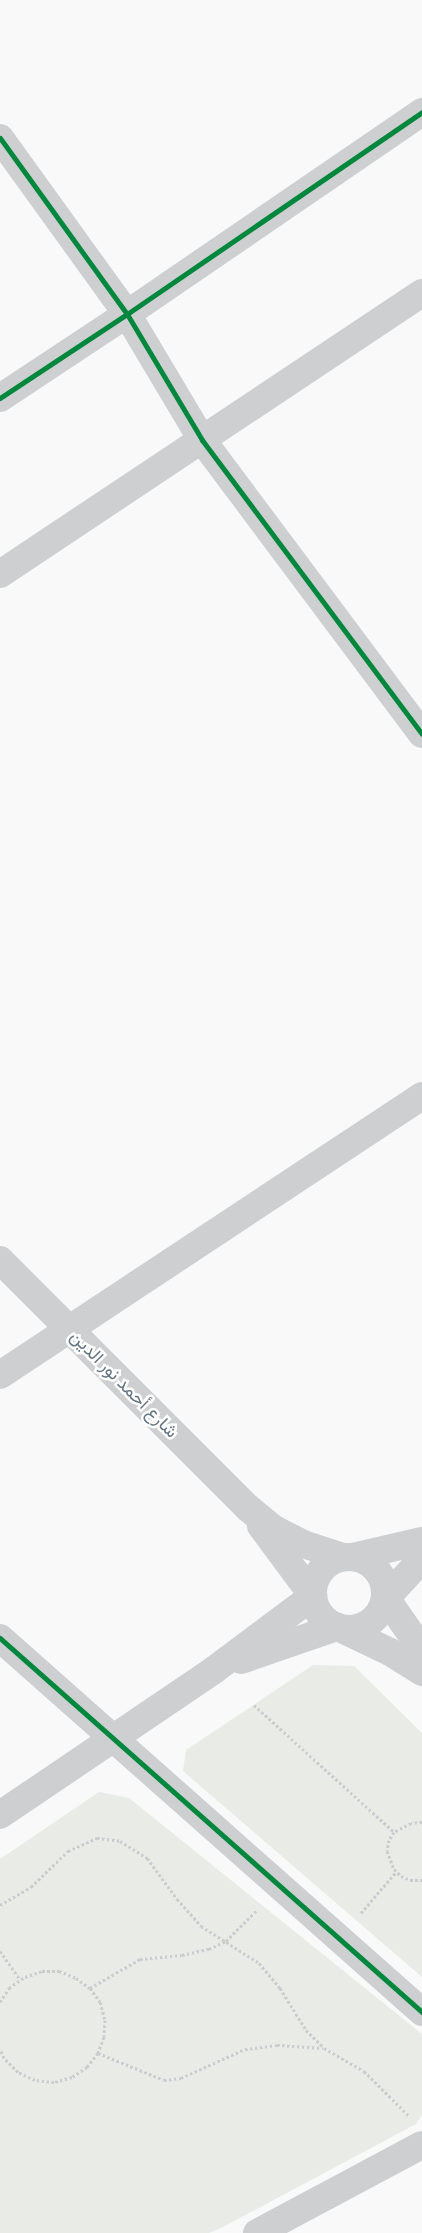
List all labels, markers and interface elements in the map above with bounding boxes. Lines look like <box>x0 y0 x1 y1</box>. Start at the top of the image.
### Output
street label: شارع أحمد نور الدين <box>66 1326 182 1442</box>

